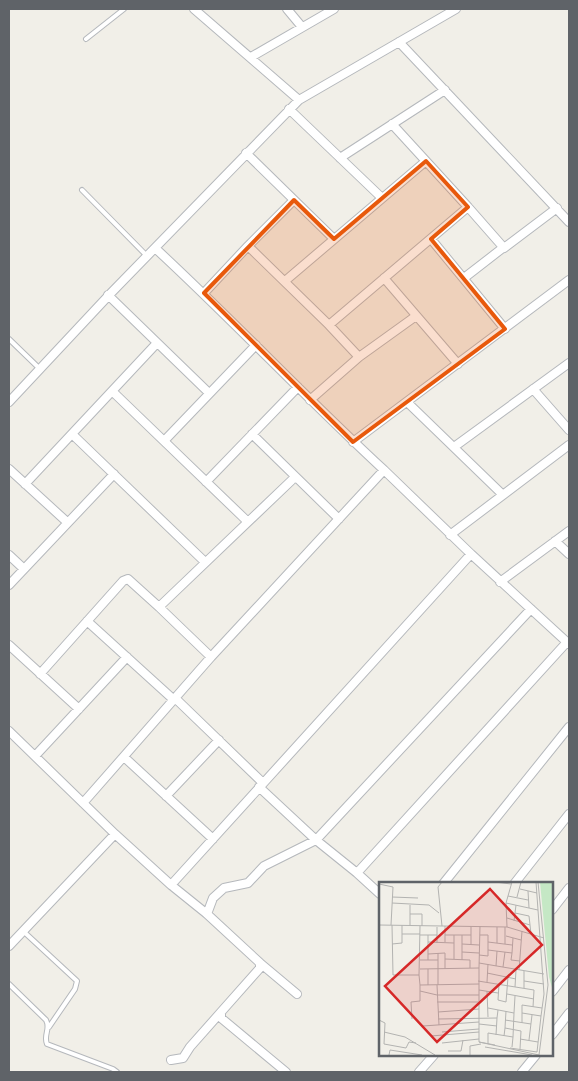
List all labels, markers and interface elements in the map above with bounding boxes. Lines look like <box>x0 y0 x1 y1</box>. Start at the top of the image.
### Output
inset map <box>379 882 553 1056</box>

